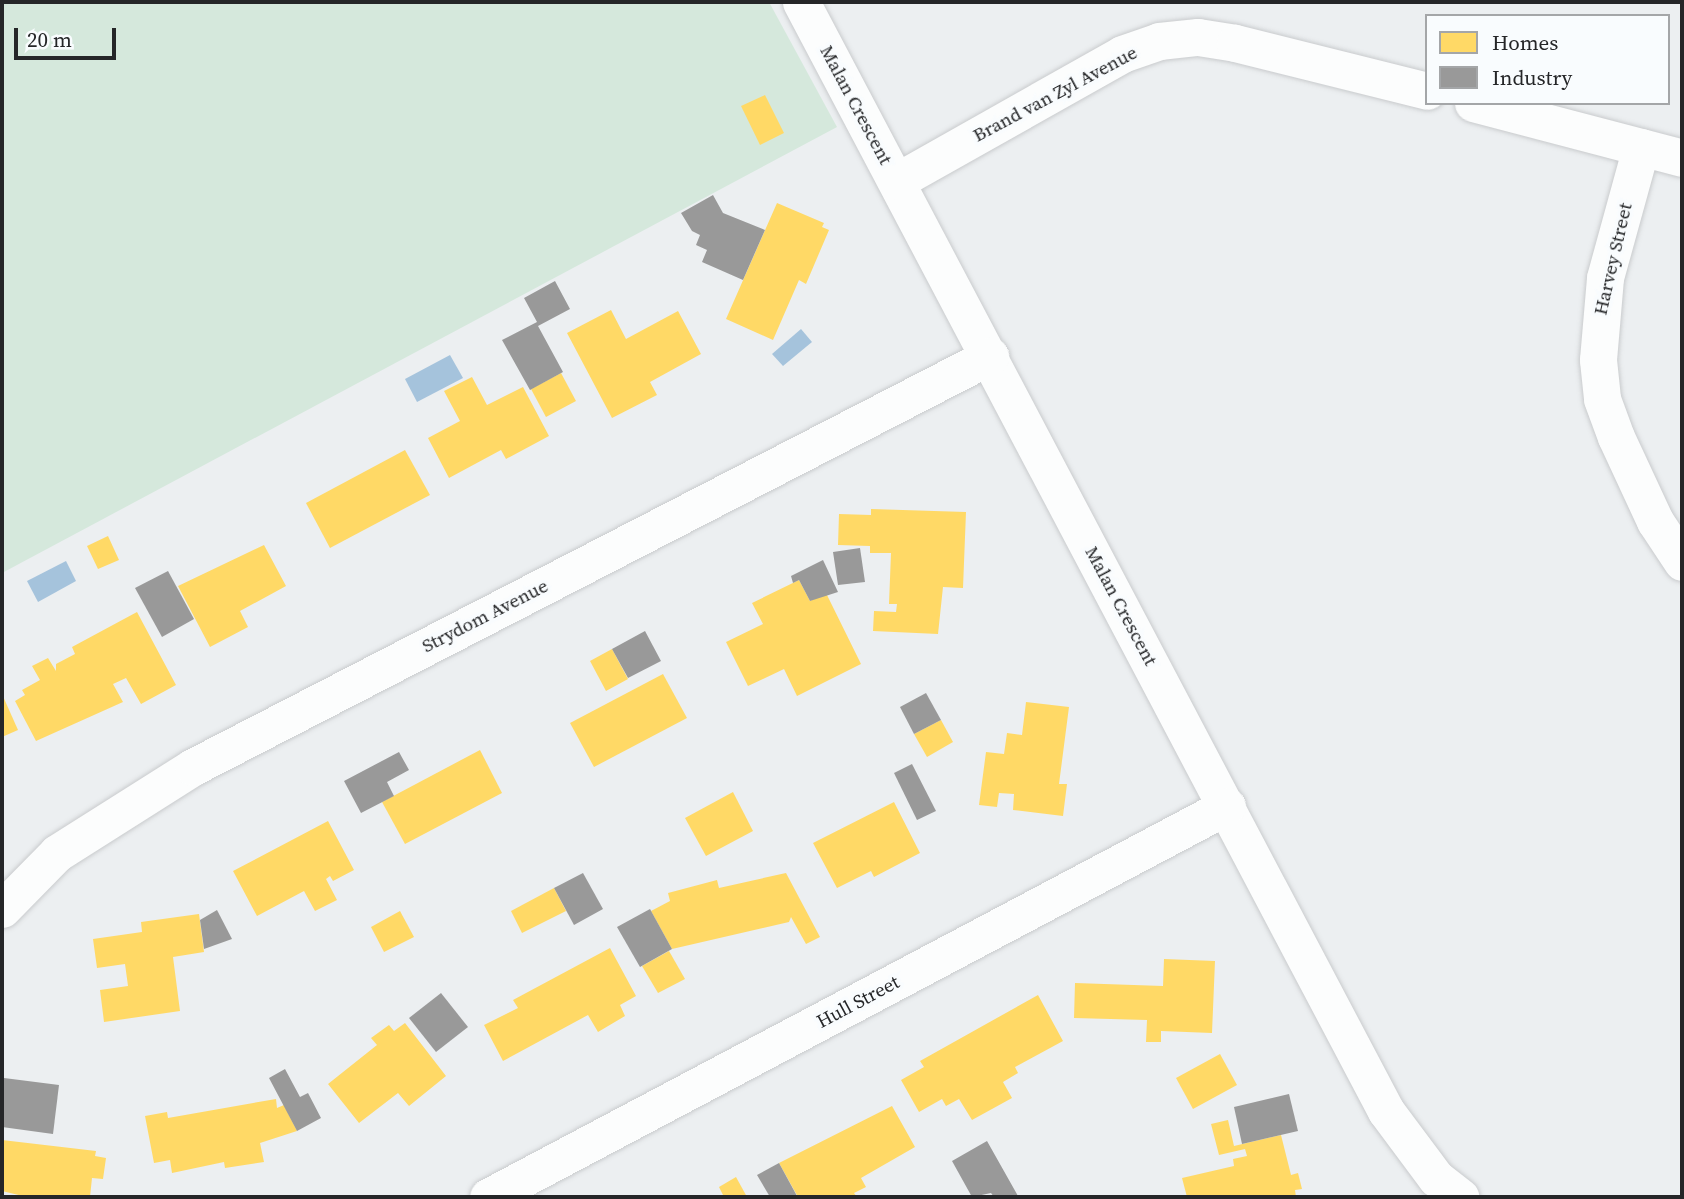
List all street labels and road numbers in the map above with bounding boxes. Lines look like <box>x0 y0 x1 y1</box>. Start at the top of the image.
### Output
street label: Malan Crescent <box>815 41 897 169</box>
street label: Brand van Zyl Avenue <box>969 41 1141 147</box>
street label: Harvey Street <box>1589 201 1637 317</box>
street label: Malan Crescent <box>1080 542 1162 670</box>
street label: Strydom Avenue <box>418 574 552 658</box>
street label: Hull Street <box>813 971 903 1033</box>

